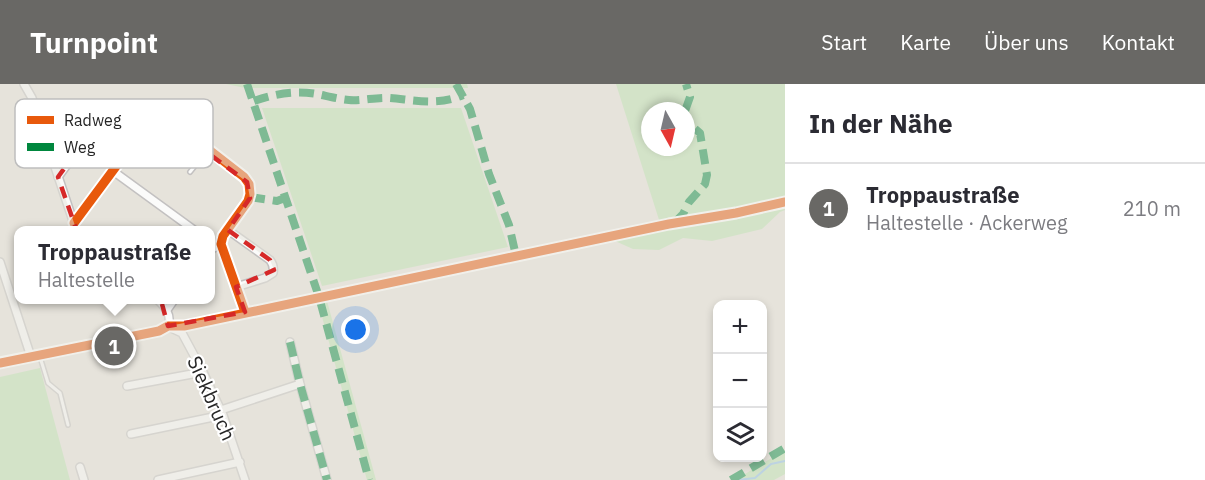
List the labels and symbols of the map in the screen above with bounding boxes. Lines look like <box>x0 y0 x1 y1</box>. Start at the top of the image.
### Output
legend <box>15 99 213 168</box>
north arrow <box>641 102 695 156</box>
text: Radweg <box>64 110 122 130</box>
text: Weg <box>64 137 96 157</box>
your location <box>341 315 370 344</box>
pin: 1 <box>94 324 134 368</box>
street label: Siekbruch <box>181 351 243 445</box>

